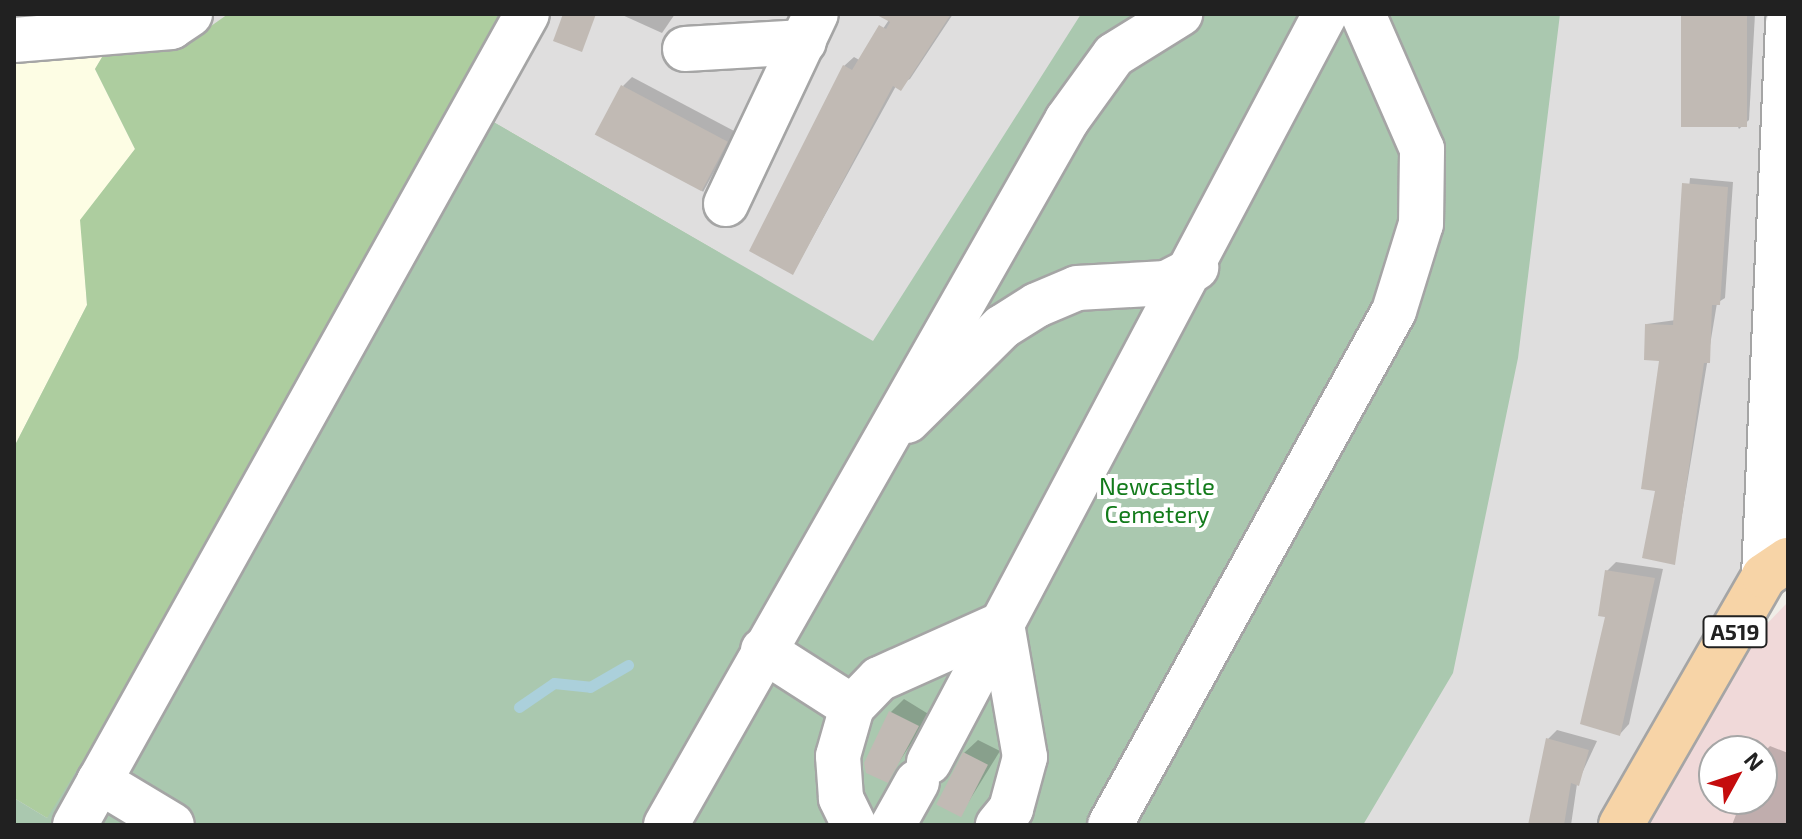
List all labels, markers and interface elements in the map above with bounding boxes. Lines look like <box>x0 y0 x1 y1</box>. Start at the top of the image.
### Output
park label: Newcastle Cemetery <box>1099 472 1215 528</box>
road number: A519 <box>1701 614 1769 650</box>
north arrow <box>1698 735 1778 815</box>
text: N <box>1740 746 1770 775</box>

